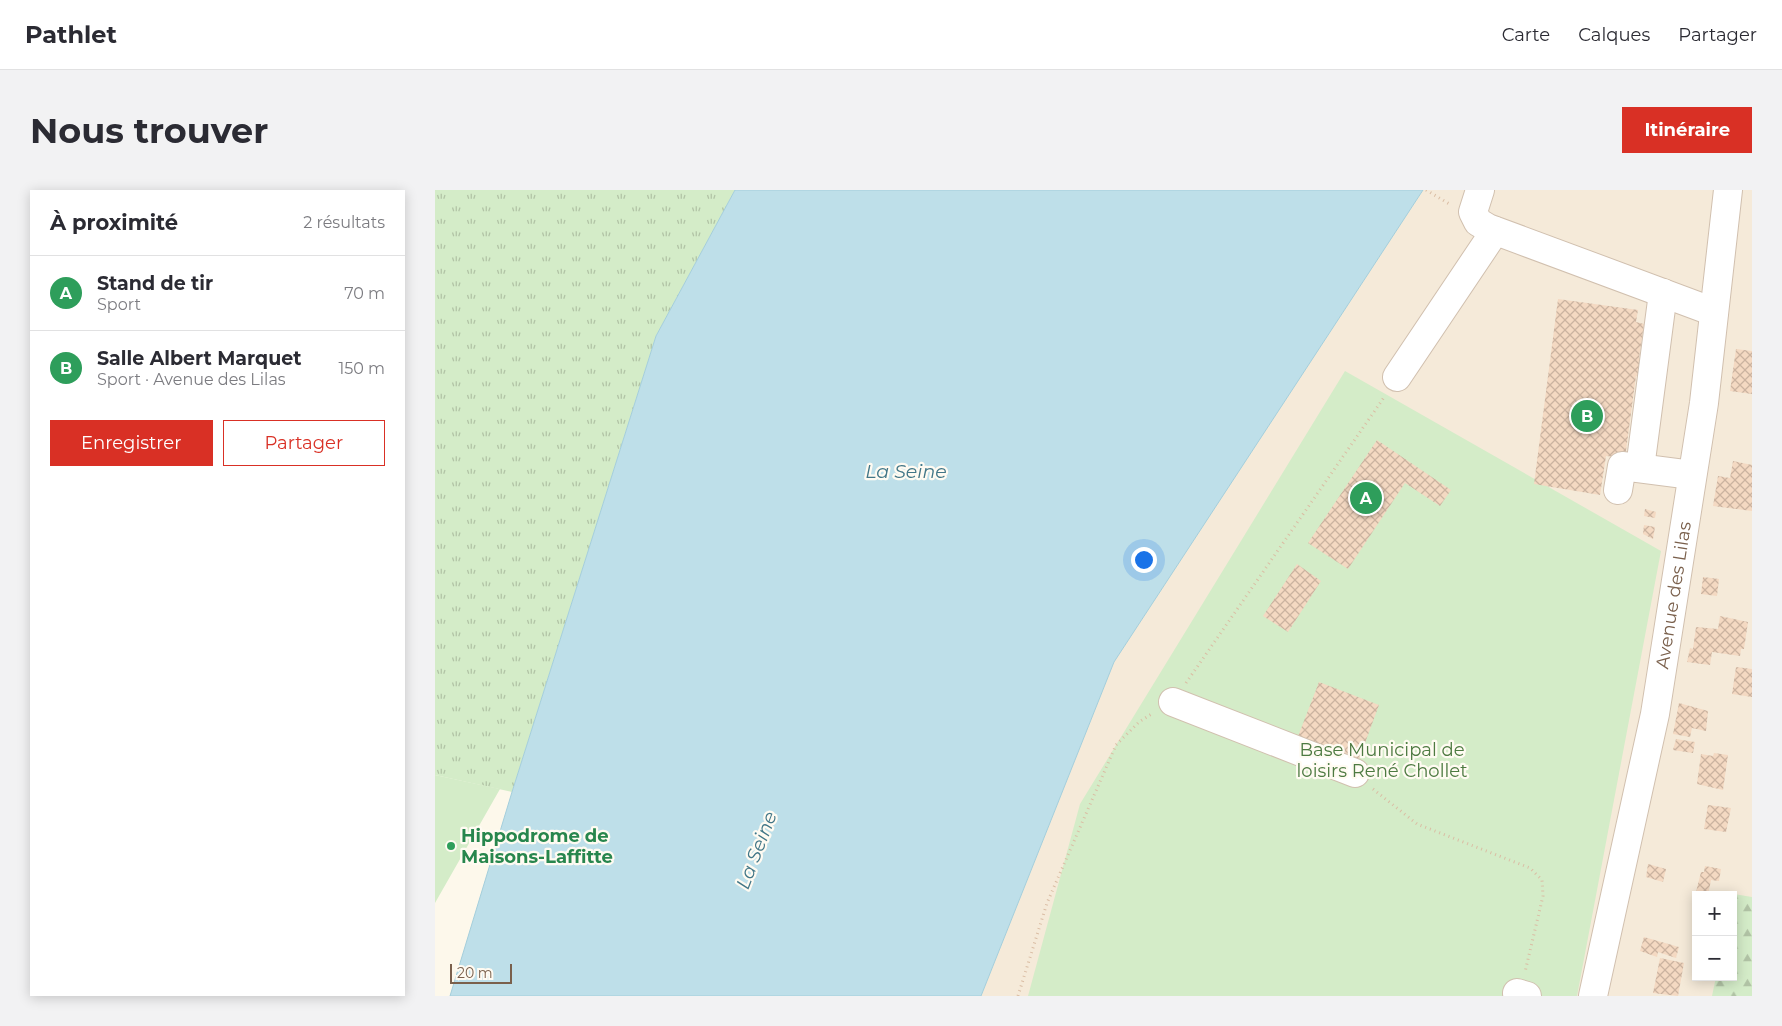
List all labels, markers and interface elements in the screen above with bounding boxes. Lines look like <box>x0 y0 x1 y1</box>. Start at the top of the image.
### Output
text: Pathlet <box>25 20 117 49</box>
text: Carte <box>1502 24 1550 46</box>
text: Calques <box>1578 24 1650 46</box>
text: Partager <box>1678 24 1757 46</box>
button: Itinéraire <box>1622 107 1752 153</box>
text: Nous trouver <box>30 109 268 152</box>
text: À proximité <box>50 210 178 235</box>
text: 2 résultats <box>303 213 385 232</box>
text: Stand de tir <box>97 272 213 295</box>
text: A <box>60 284 72 303</box>
text: 70 m <box>344 284 385 303</box>
text: Sport <box>97 295 141 314</box>
text: Salle Albert Marquet <box>97 347 301 370</box>
text: B <box>60 359 72 378</box>
text: 150 m <box>338 359 385 378</box>
text: Sport · Avenue des Lilas <box>97 370 286 389</box>
pin: B <box>1571 397 1603 435</box>
button: Enregistrer <box>50 420 213 466</box>
button: Partager <box>223 420 385 466</box>
water label: La Seine <box>865 460 947 483</box>
pin: A <box>1350 479 1382 517</box>
street label: Avenue des Lilas <box>1651 520 1696 671</box>
your location <box>1131 547 1157 573</box>
park label: Base Municipal de loisirs René Chollet <box>1297 739 1468 782</box>
water label: La Seine <box>731 808 782 892</box>
place label: Hippodrome de Maisons-Laffitte <box>461 825 613 868</box>
marker: Hippodrome de Maisons-Laffitte <box>445 840 457 852</box>
map controls <box>1692 891 1737 981</box>
button: + <box>1692 891 1737 936</box>
button: − <box>1692 936 1737 981</box>
scale bar <box>450 961 513 984</box>
text: 20 m <box>457 964 493 982</box>

